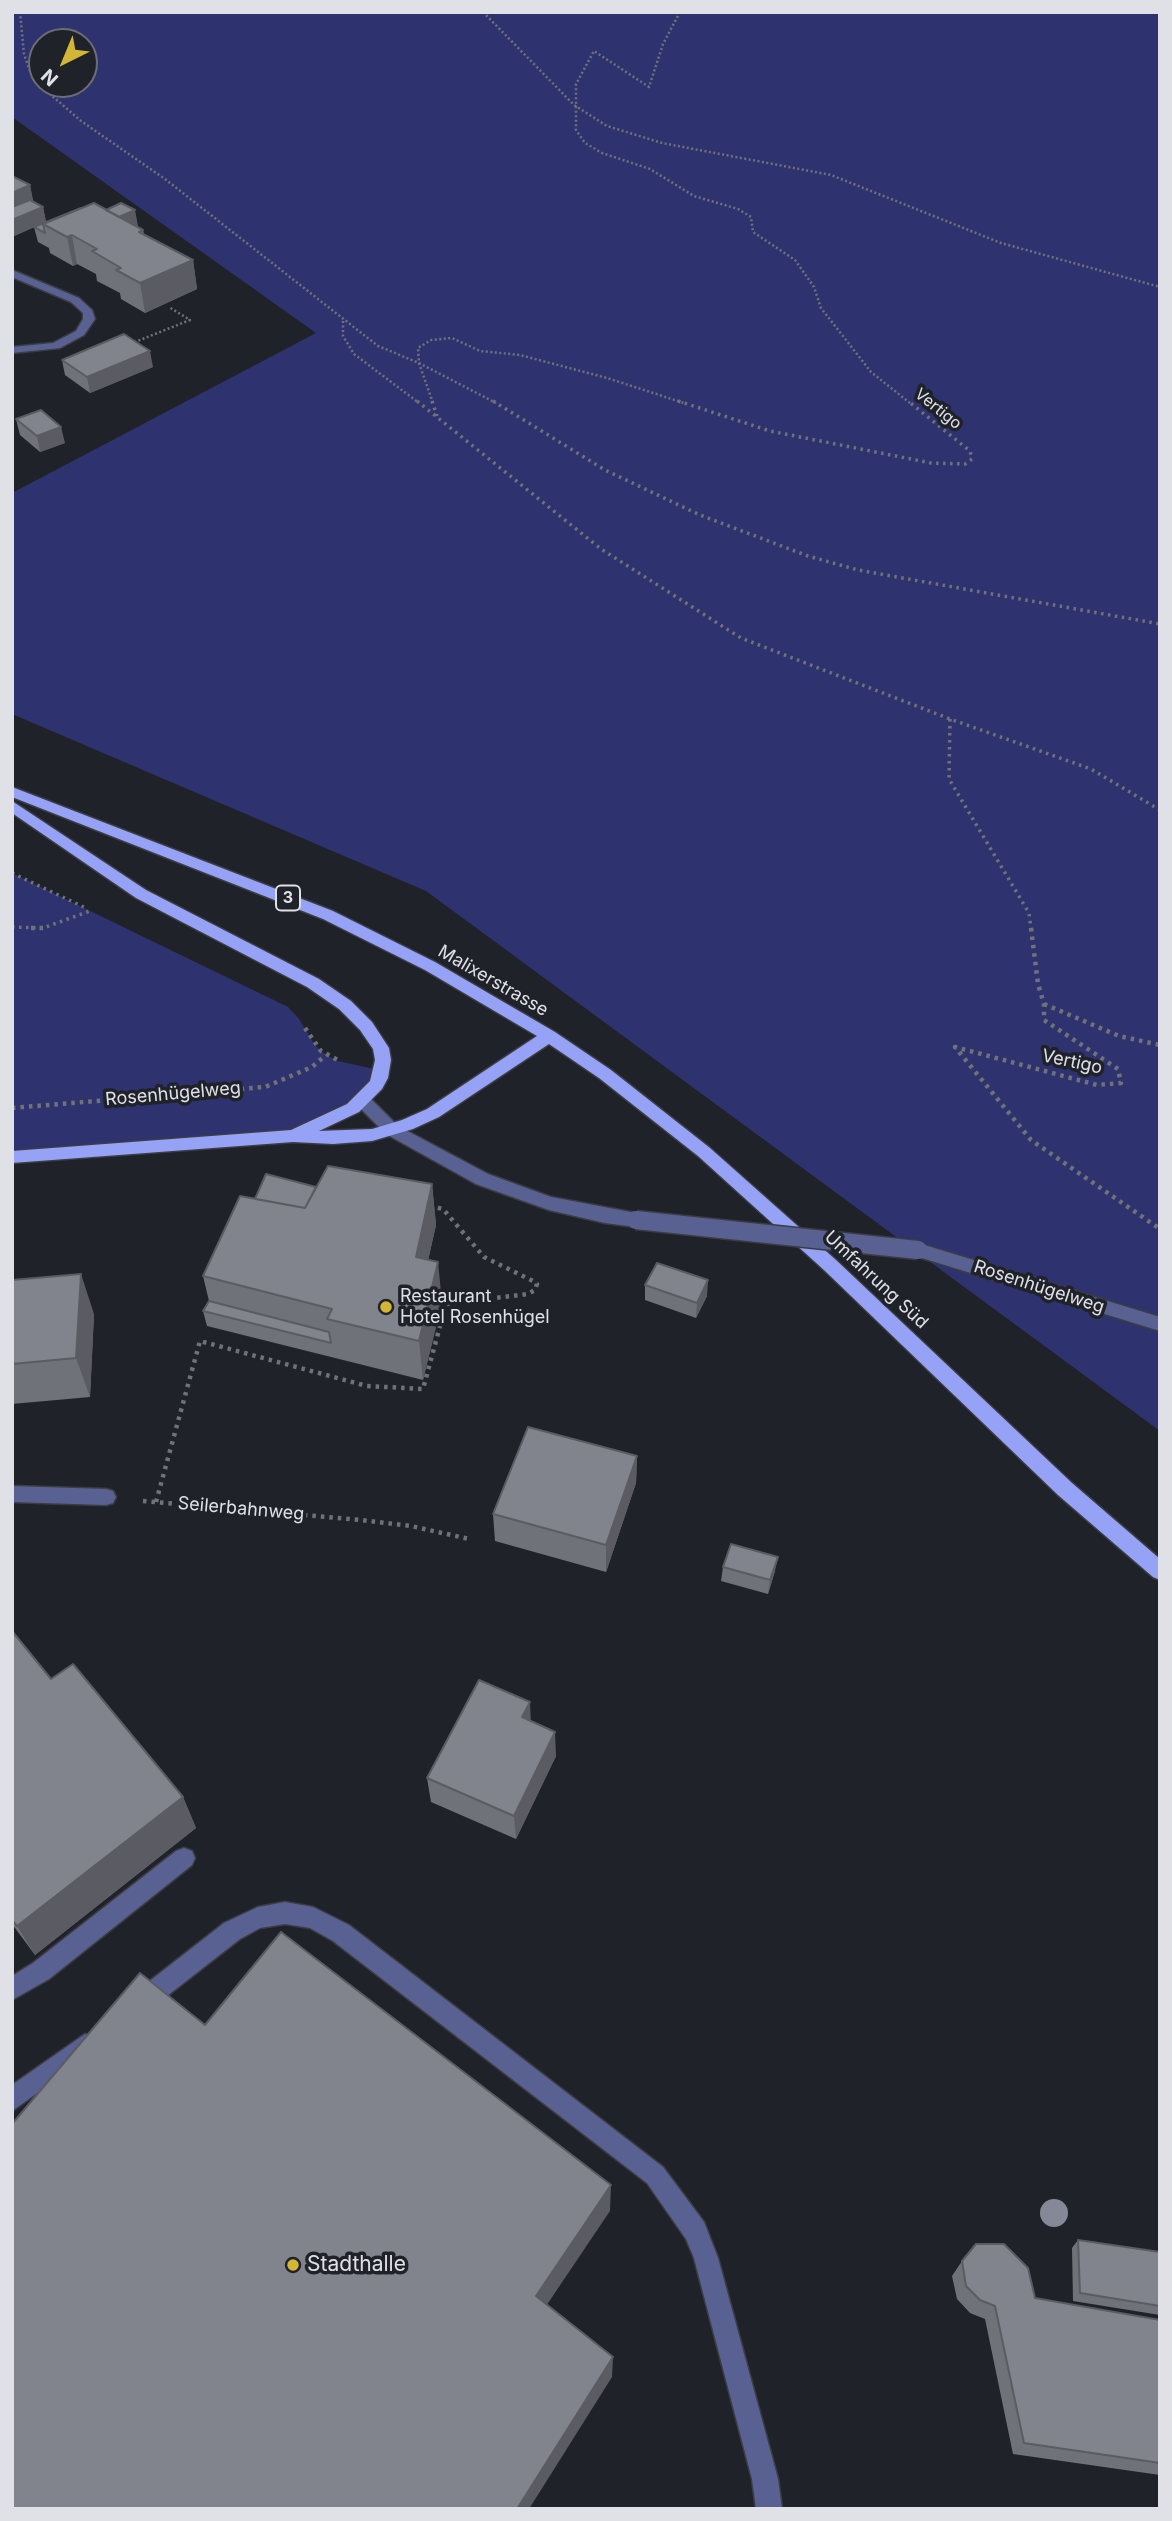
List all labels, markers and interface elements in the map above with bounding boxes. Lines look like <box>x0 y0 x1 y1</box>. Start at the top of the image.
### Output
north arrow <box>28 28 98 98</box>
text: N <box>37 64 63 91</box>
street label: Vertigo <box>911 384 965 434</box>
road number: 3 <box>276 885 300 910</box>
street label: Malixerstrasse <box>434 941 552 1021</box>
street label: Vertigo <box>1040 1045 1104 1079</box>
street label: Rosenhügelweg <box>104 1077 242 1111</box>
street label: Umfahrung Süd <box>820 1227 932 1333</box>
street label: Rosenhügelweg <box>971 1256 1107 1318</box>
place label: Restaurant Hotel Rosenhügel <box>400 1286 550 1328</box>
marker: Restaurant Hotel Rosenhügel <box>378 1299 394 1315</box>
street label: Seilerbahnweg <box>177 1493 305 1525</box>
place label: Stadthalle <box>307 2252 406 2278</box>
marker: Stadthalle <box>285 2257 301 2273</box>

